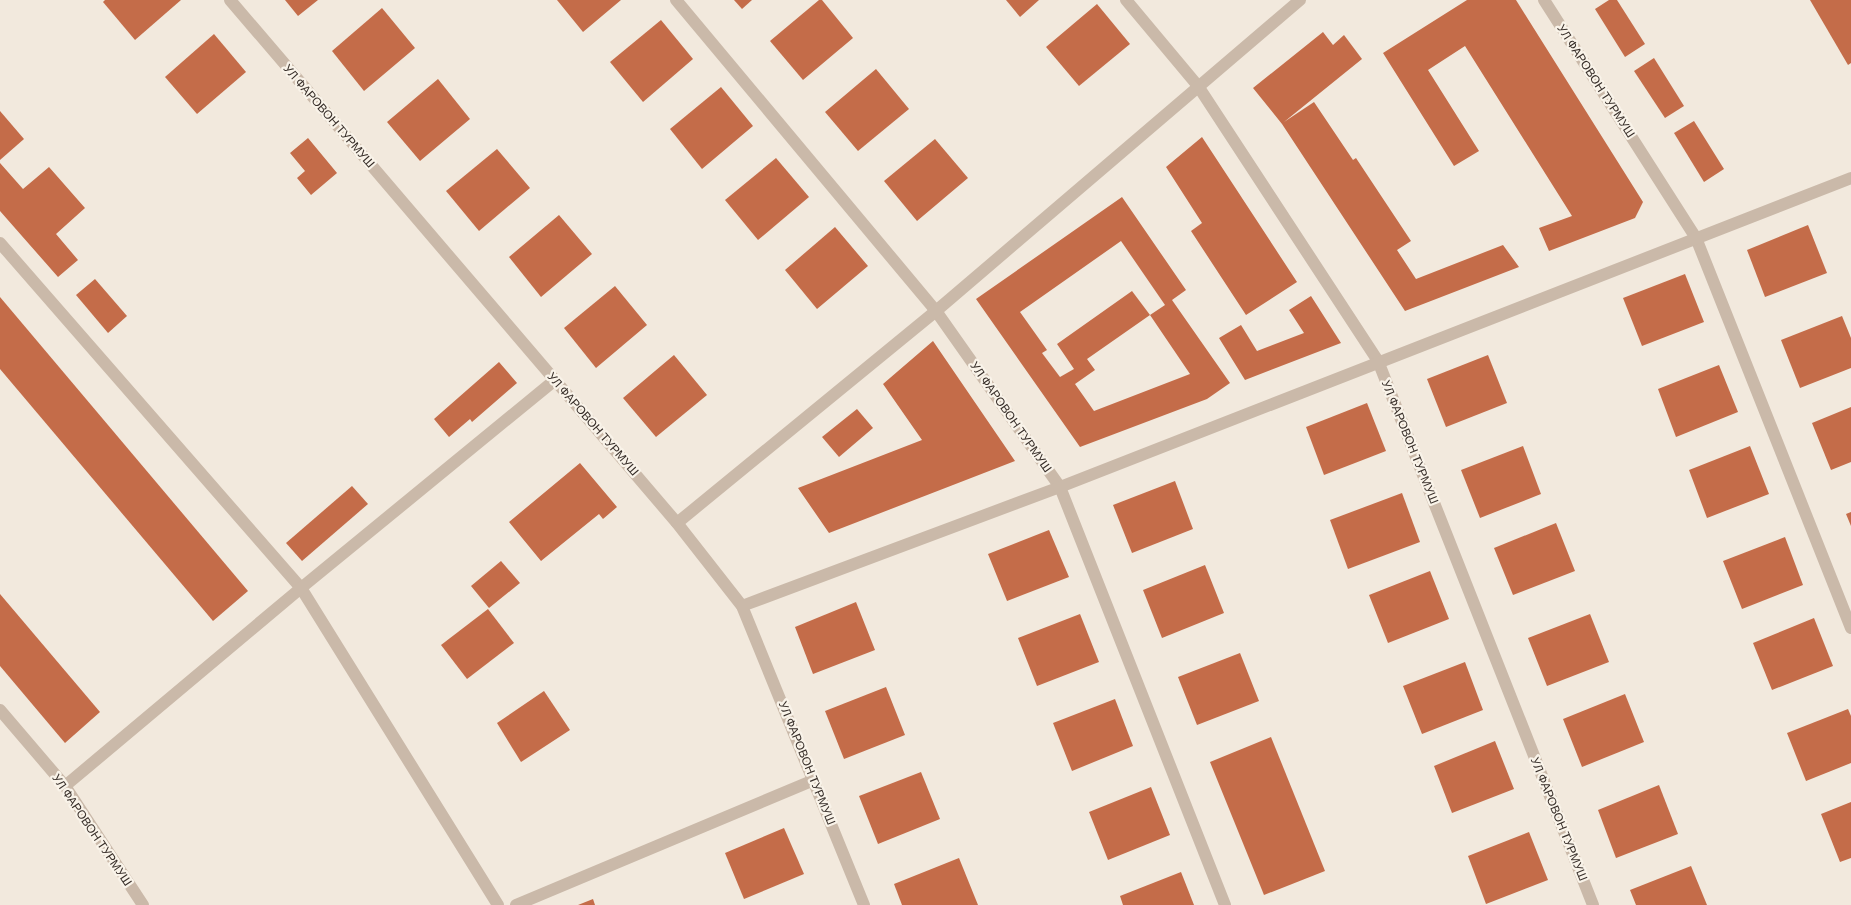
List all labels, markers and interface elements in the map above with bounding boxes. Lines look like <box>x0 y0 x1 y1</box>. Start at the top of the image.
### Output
street label: УЛ ФАРОВОН ТУРМУШ <box>1554 22 1638 140</box>
street label: УЛ ФАРОВОН ТУРМУШ <box>280 62 378 170</box>
street label: УЛ ФАРОВОН ТУРМУШ <box>967 359 1055 475</box>
street label: УЛ ФАРОВОН ТУРМУШ <box>544 370 642 478</box>
street label: УЛ ФАРОВОН ТУРМУШ <box>1379 378 1441 506</box>
street label: УЛ ФАРОВОН ТУРМУШ <box>776 699 838 827</box>
street label: УЛ ФАРОВОН ТУРМУШ <box>1528 755 1590 883</box>
street label: УЛ ФАРОВОН ТУРМУШ <box>49 771 135 889</box>

